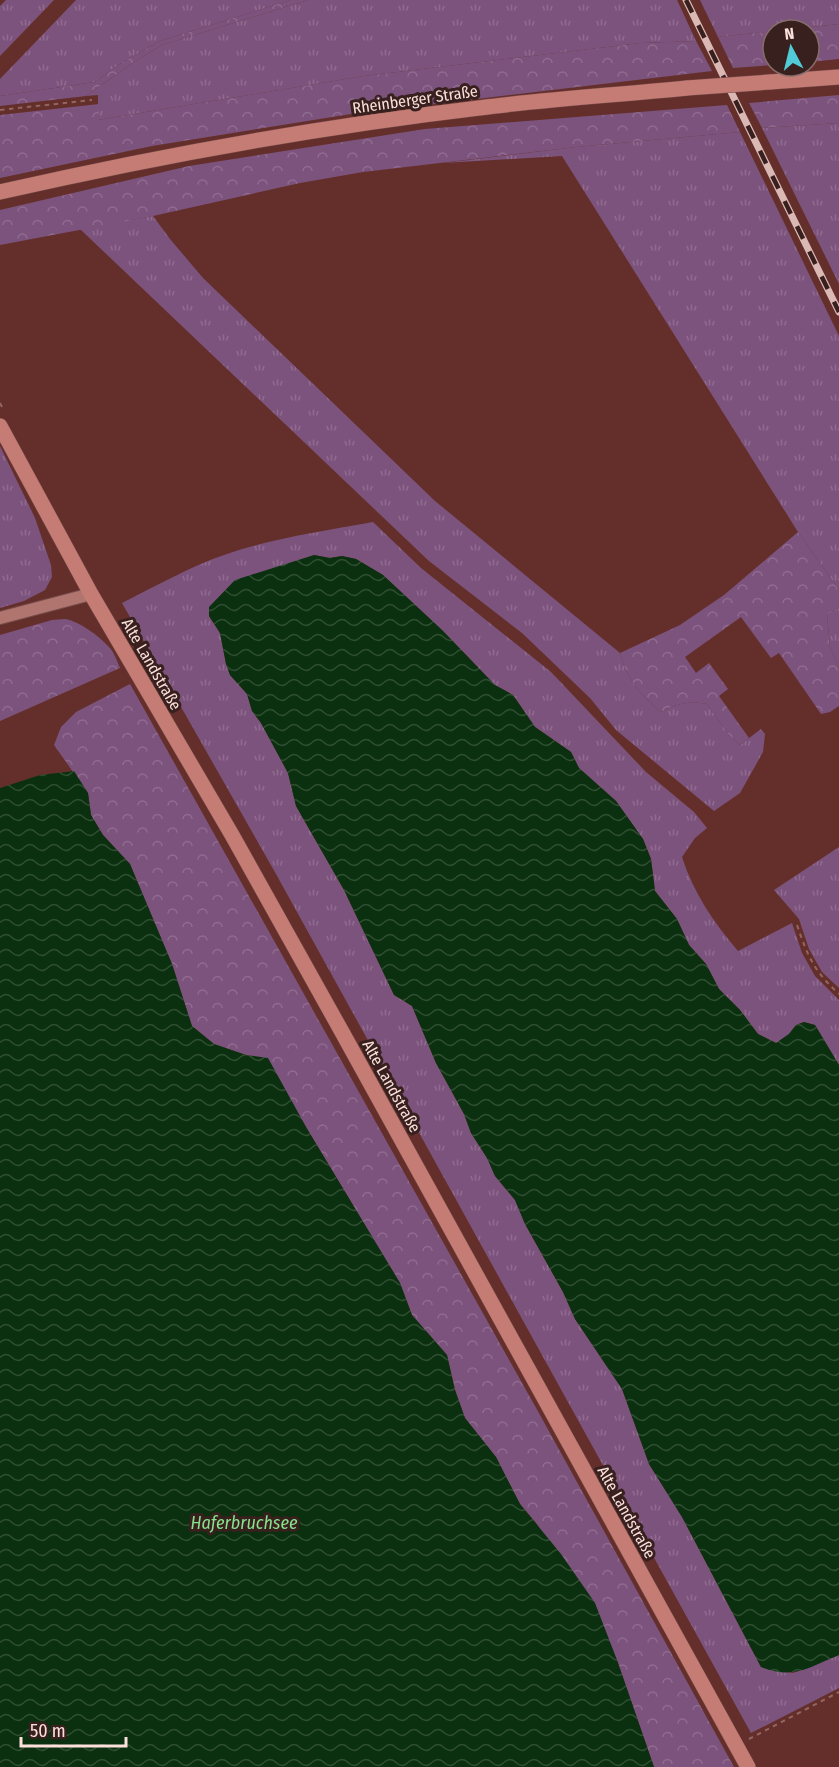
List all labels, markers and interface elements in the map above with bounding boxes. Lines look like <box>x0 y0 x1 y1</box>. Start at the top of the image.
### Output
north arrow <box>761 18 821 78</box>
text: N <box>783 24 795 44</box>
street label: Rheinberger Straße <box>351 81 479 118</box>
street label: Alte Landstraße <box>118 615 185 713</box>
street label: Alte Landstraße <box>358 1037 425 1136</box>
street label: Alte Landstraße <box>593 1463 660 1562</box>
water label: Haferbruchsee <box>191 1512 298 1534</box>
scale bar <box>21 1710 126 1748</box>
text: 50 m <box>30 1720 66 1742</box>

